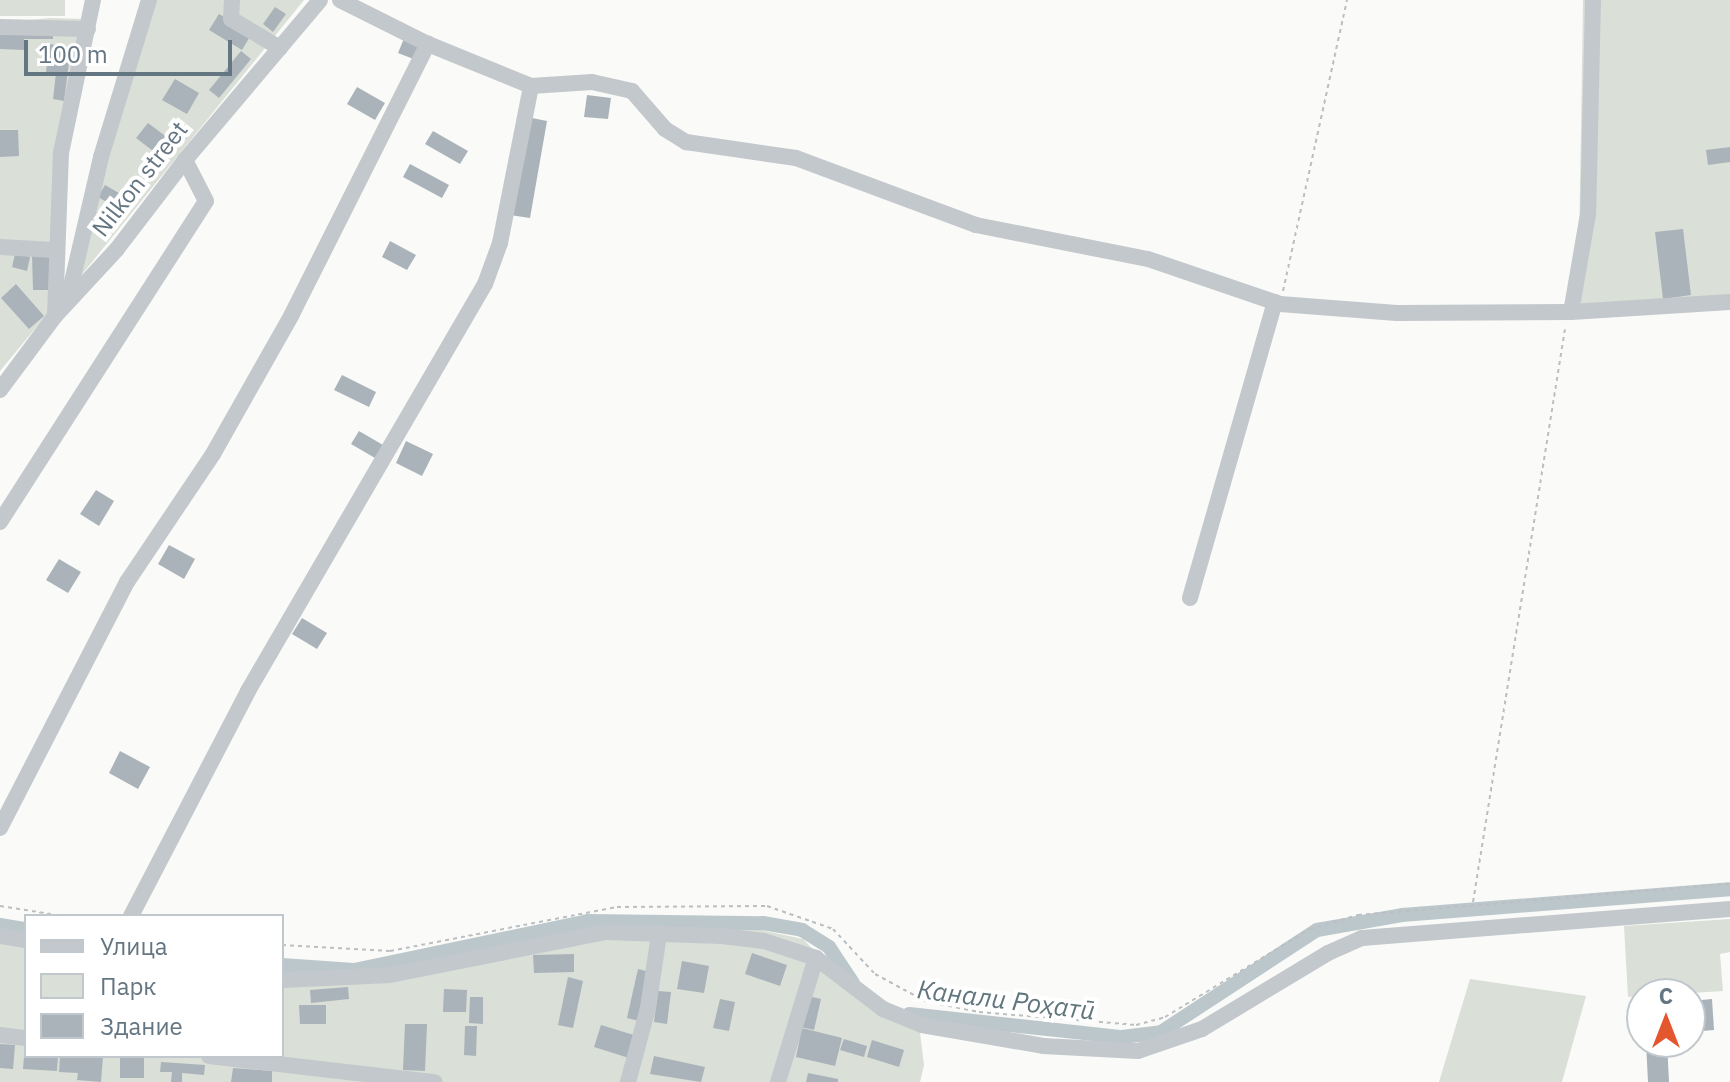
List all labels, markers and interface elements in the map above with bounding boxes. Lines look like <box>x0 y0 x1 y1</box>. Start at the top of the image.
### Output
scale bar <box>28 24 236 74</box>
text: 100 m <box>38 38 108 70</box>
street label: Nilkon street <box>86 116 194 242</box>
legend <box>24 914 284 1058</box>
text: Улица <box>100 930 168 962</box>
text: Парк <box>100 970 157 1002</box>
water label: Канали Роҳатӣ <box>915 974 1097 1026</box>
north arrow <box>1626 978 1706 1058</box>
text: С <box>1659 981 1673 1010</box>
text: Здание <box>100 1010 183 1042</box>

